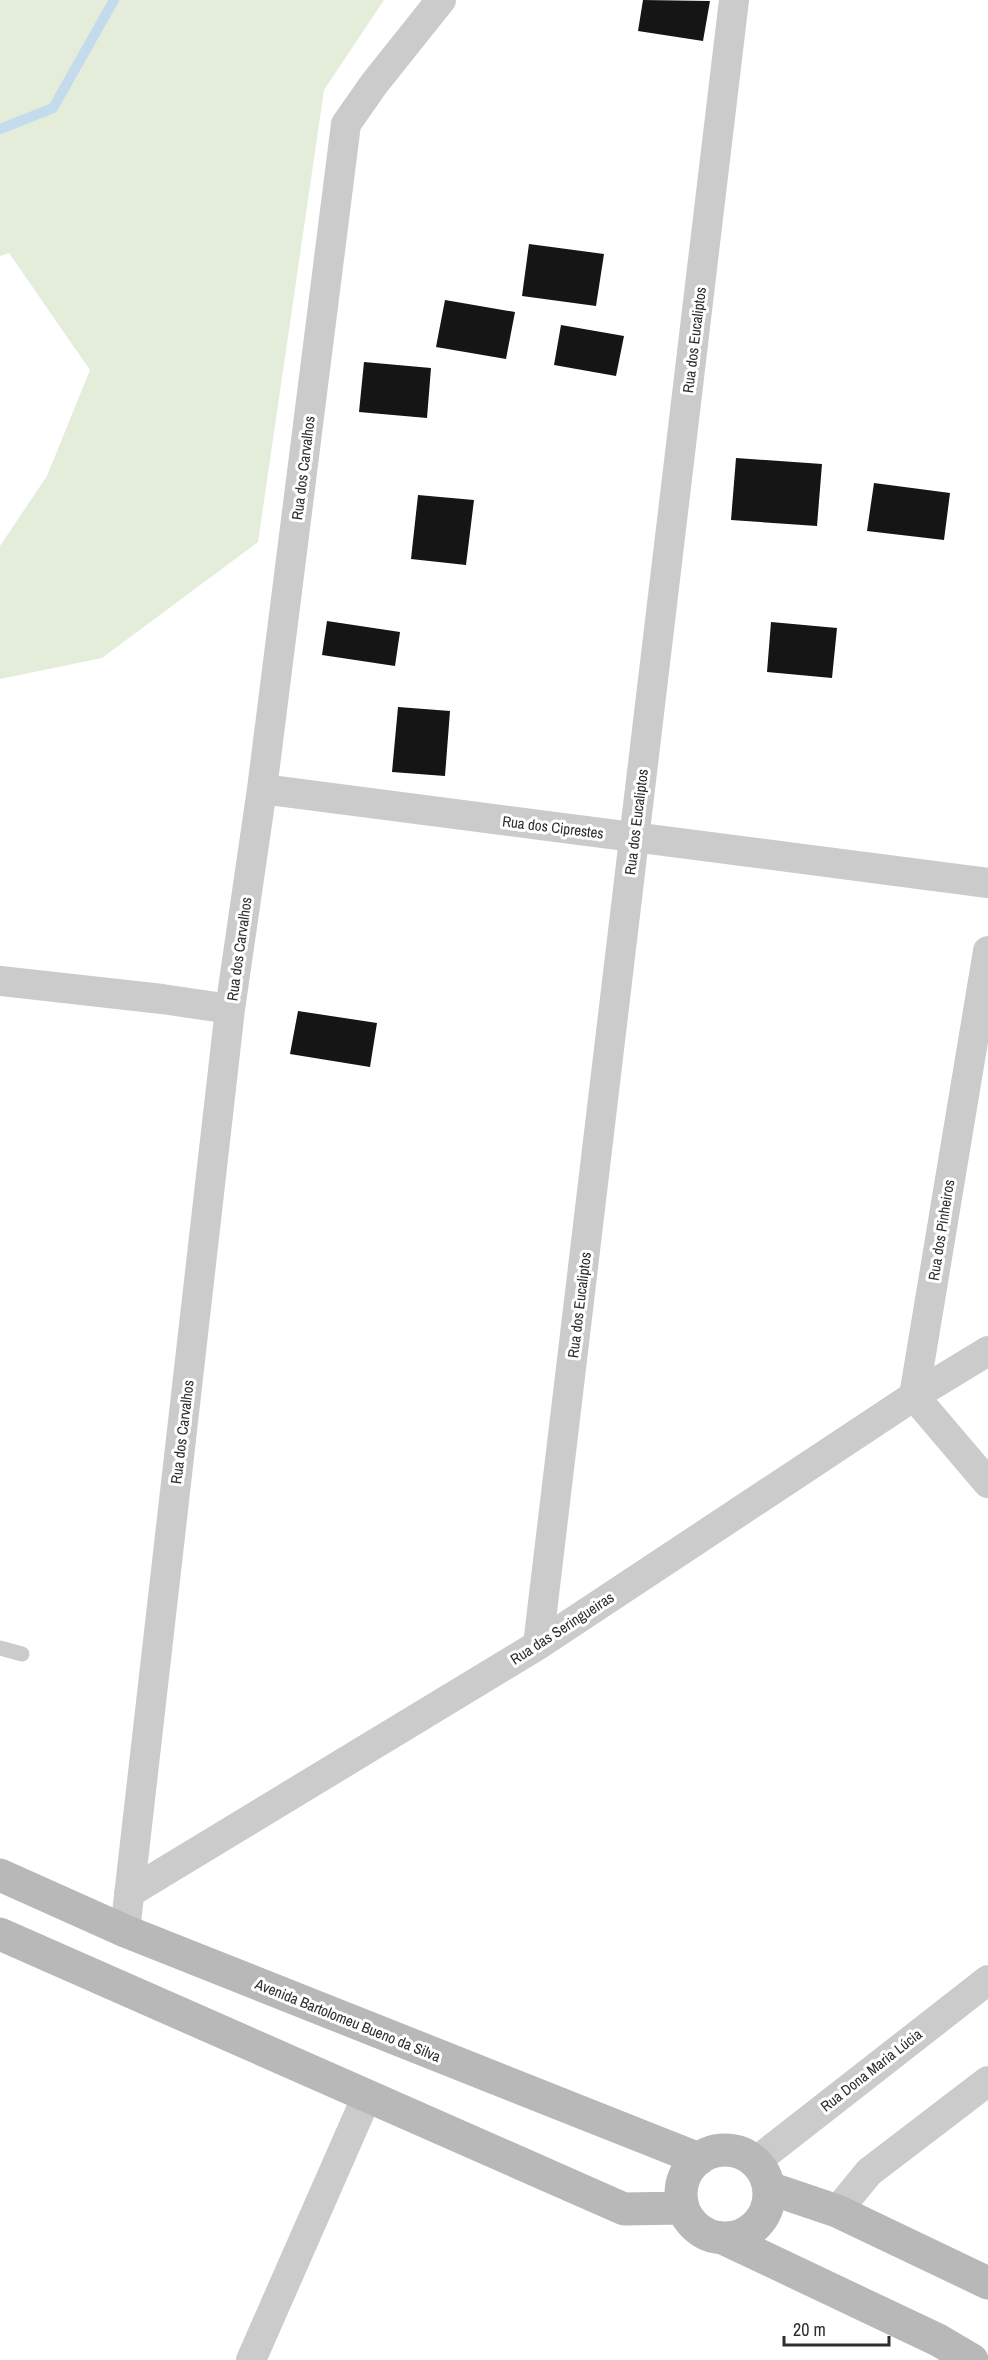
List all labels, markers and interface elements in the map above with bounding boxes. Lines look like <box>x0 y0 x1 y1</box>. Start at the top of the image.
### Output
street label: Rua dos Eucaliptos <box>677 286 711 394</box>
street label: Rua dos Carvalhos <box>286 415 320 521</box>
street label: Rua dos Eucaliptos <box>619 768 653 876</box>
street label: Rua dos Ciprestes <box>501 810 605 844</box>
street label: Rua dos Carvalhos <box>221 896 257 1002</box>
street label: Rua dos Pinheiros <box>923 1178 959 1282</box>
street label: Rua dos Eucaliptos <box>562 1251 596 1359</box>
street label: Rua dos Carvalhos <box>165 1379 199 1485</box>
street label: Rua das Seringueiras <box>506 1587 618 1669</box>
street label: Avenida Bartolomeu Bueno da Silva <box>251 1973 444 2067</box>
street label: Rua Dona Maria Lúcia <box>816 2024 926 2116</box>
scale bar <box>784 2309 889 2347</box>
text: 20 m <box>793 2317 826 2342</box>

